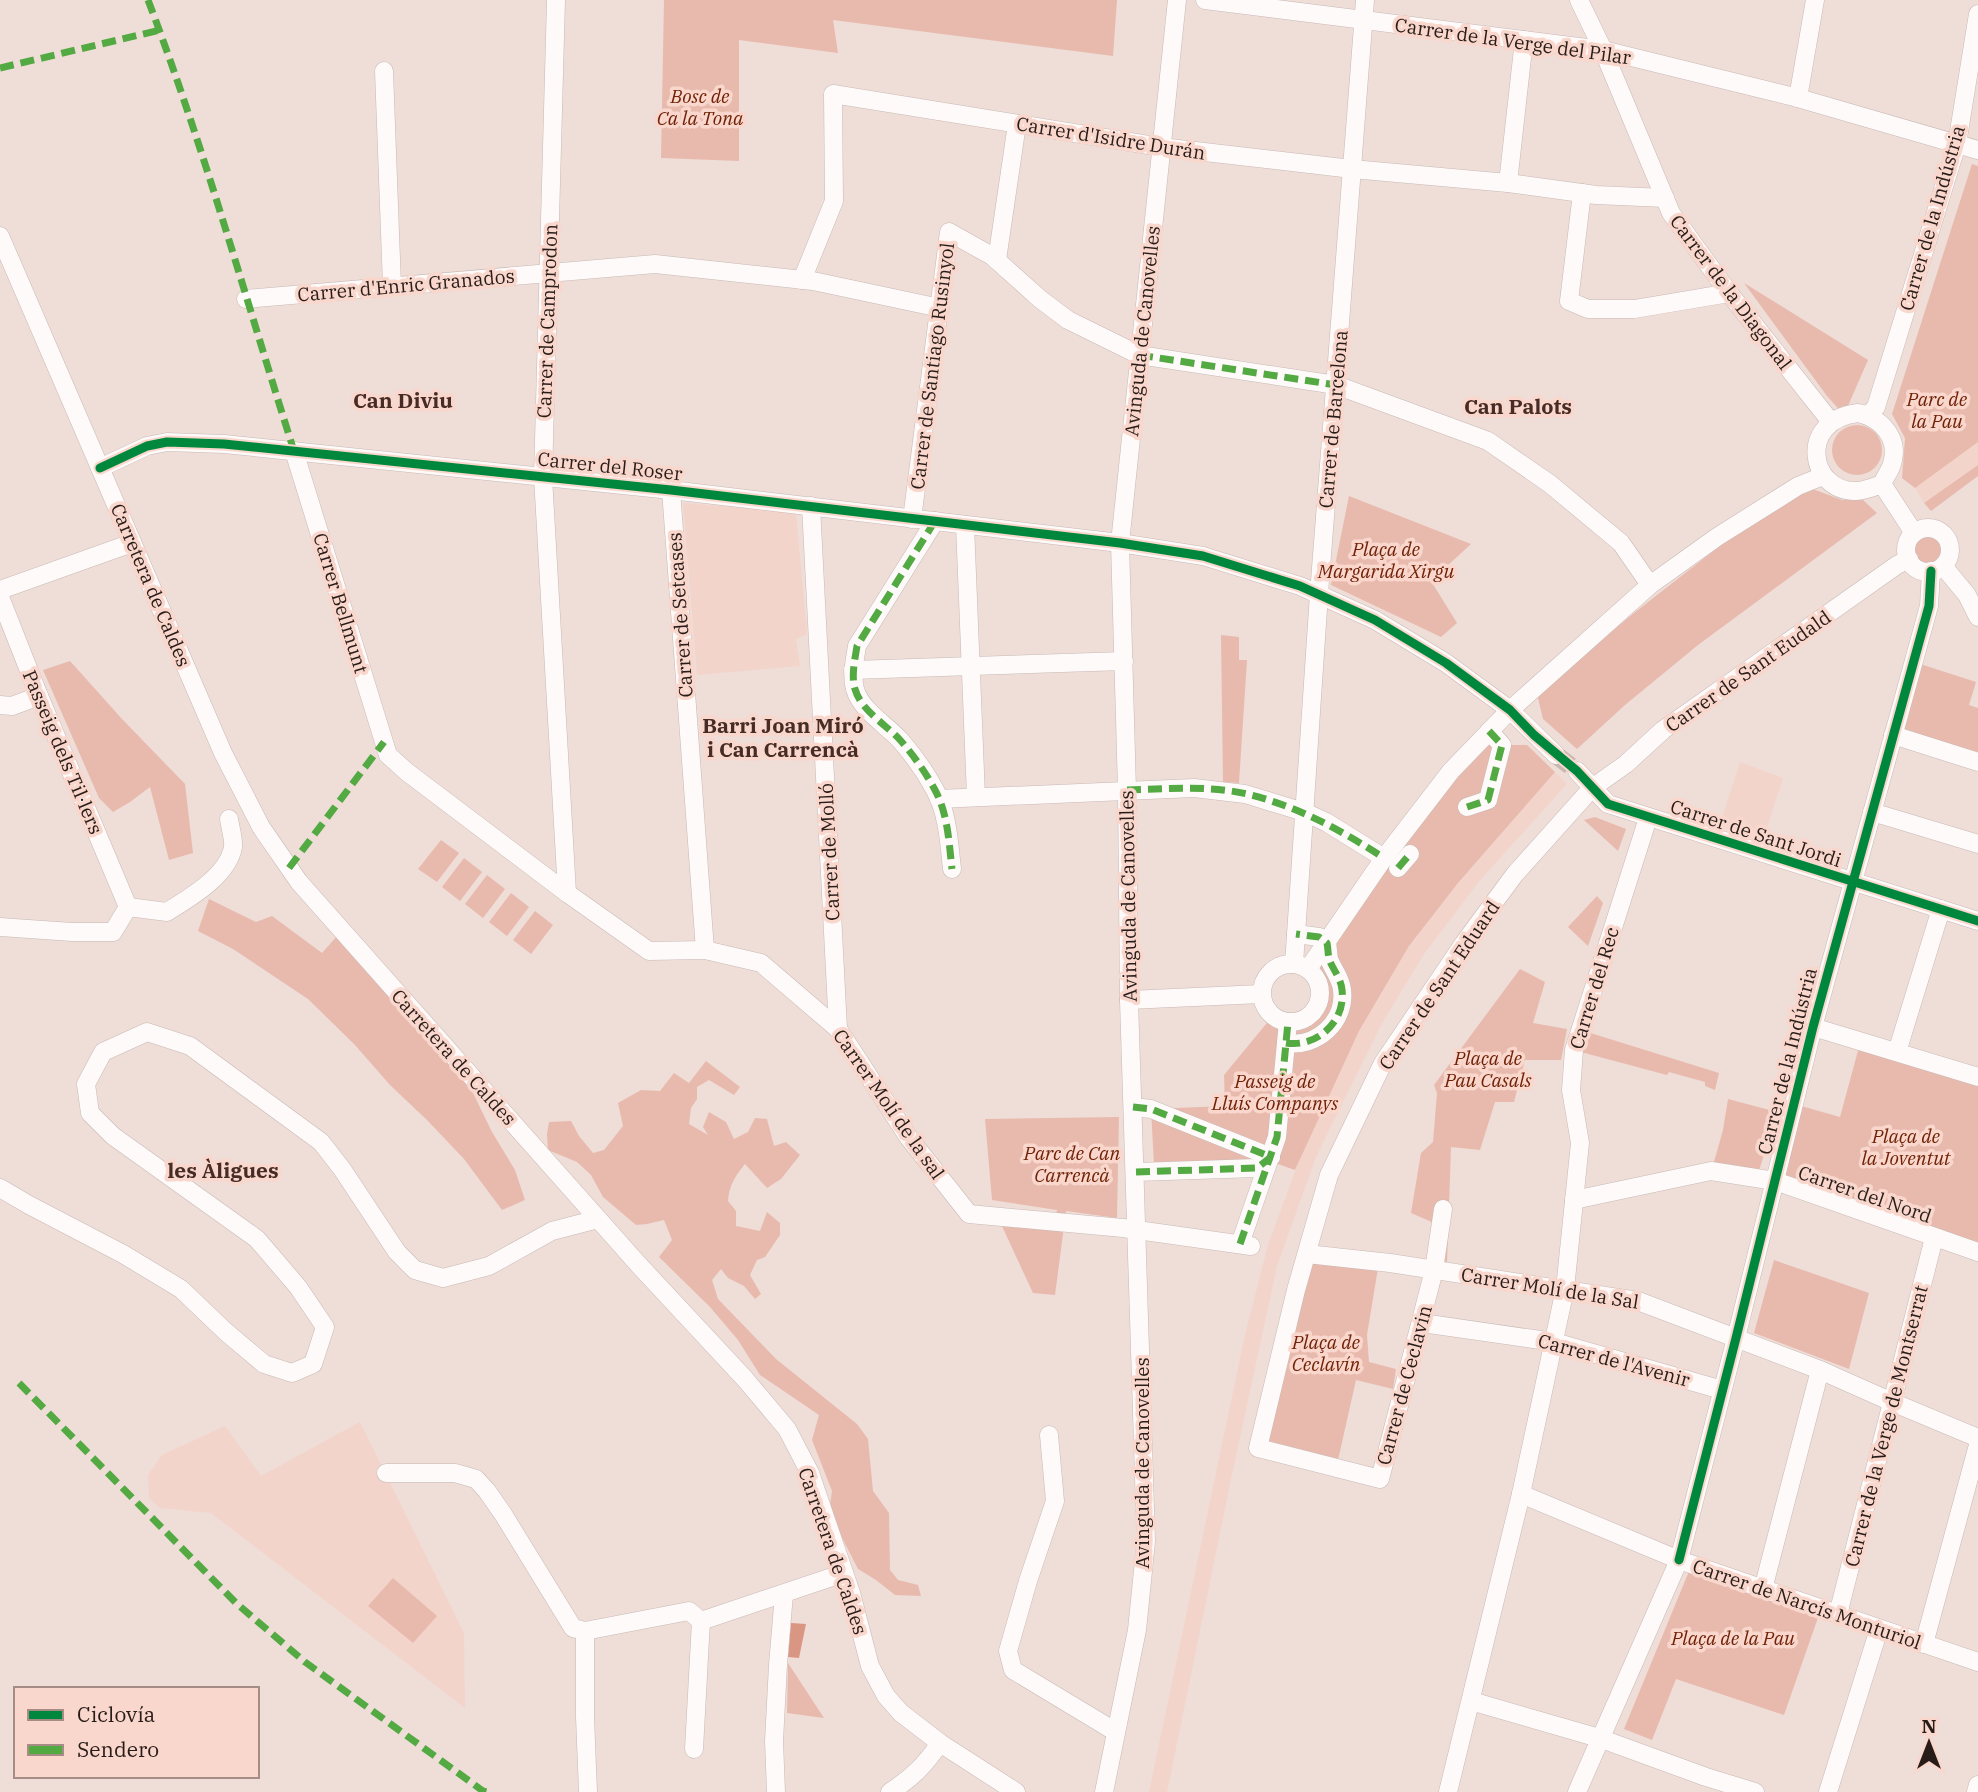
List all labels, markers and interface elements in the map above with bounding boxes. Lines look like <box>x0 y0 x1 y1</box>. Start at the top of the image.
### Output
street label: Carrer de la Verge del Pilar <box>1393 13 1633 70</box>
park label: Bosc de Ca la Tona <box>657 84 744 130</box>
street label: Carrer d'Isidre Durán <box>1015 111 1207 165</box>
street label: Carrer de la Indústria <box>1894 123 1970 313</box>
street label: Carrer de la Diagonal <box>1665 210 1797 374</box>
street label: Carrer de Camprodon <box>532 223 562 419</box>
street label: Avinguda de Canovelles <box>1119 225 1165 437</box>
street label: Carrer de Santiago Rusinyol <box>905 241 959 491</box>
street label: Carrer d'Enric Granados <box>296 264 516 306</box>
street label: Carrer de Barcelona <box>1313 329 1353 509</box>
district label: Can Diviu <box>353 386 453 414</box>
park label: Parc de la Pau <box>1906 387 1968 433</box>
district label: Can Palots <box>1464 392 1572 420</box>
street label: Carrer del Roser <box>537 446 684 486</box>
street label: Carretera de Caldes <box>106 500 196 670</box>
street label: Carrer Bellmunt <box>308 530 374 676</box>
street label: Carrer de Setcases <box>662 532 698 698</box>
park label: Plaça de Margarida Xirgu <box>1317 537 1454 583</box>
street label: Carrer de Sant Eudald <box>1661 605 1835 737</box>
street label: Passeig dels Til·lers <box>18 666 108 838</box>
district label: Barri Joan Miró i Can Carrencà <box>702 711 864 763</box>
street label: Carrer de Molló <box>813 783 845 921</box>
street label: Avinguda de Canovelles <box>1114 790 1142 1002</box>
street label: Carrer de Sant Jordi <box>1667 794 1845 872</box>
street label: Carrer de Sant Eduard <box>1373 896 1505 1074</box>
street label: Carrer del Rec <box>1564 924 1624 1052</box>
street label: Carrer de la Indústria <box>1752 965 1822 1157</box>
street label: Carretera de Caldes <box>387 984 521 1130</box>
street label: Carrer Molí de la sal <box>828 1024 950 1184</box>
park label: Plaça de Pau Casals <box>1443 1046 1532 1092</box>
park label: Passeig de Lluís Companys <box>1211 1069 1338 1115</box>
park label: Plaça de la Joventut <box>1861 1124 1952 1170</box>
park label: Parc de Can Carrencà <box>1023 1141 1120 1187</box>
district label: les Àligues <box>167 1156 279 1184</box>
street label: Carrer del Nord <box>1795 1160 1935 1228</box>
street label: Carrer Molí de la Sal <box>1459 1262 1641 1314</box>
street label: Carrer de la Verge de Montserrat <box>1839 1282 1933 1569</box>
street label: Carrer de Ceclavin <box>1371 1302 1437 1468</box>
street label: Carrer de l'Avenir <box>1535 1328 1693 1392</box>
park label: Plaça de Ceclavín <box>1291 1330 1360 1376</box>
street label: Avinguda de Canovelles <box>1130 1357 1154 1569</box>
street label: Carretera de Caldes <box>793 1464 873 1638</box>
street label: Carrer de Narcís Monturiol <box>1690 1554 1925 1655</box>
park label: Plaça de la Pau <box>1670 1626 1795 1650</box>
legend <box>14 1687 259 1778</box>
text: Ciclovía <box>77 1700 155 1728</box>
north arrow <box>1894 1708 1964 1778</box>
text: N <box>1921 1714 1937 1738</box>
text: Sendero <box>77 1735 159 1763</box>

